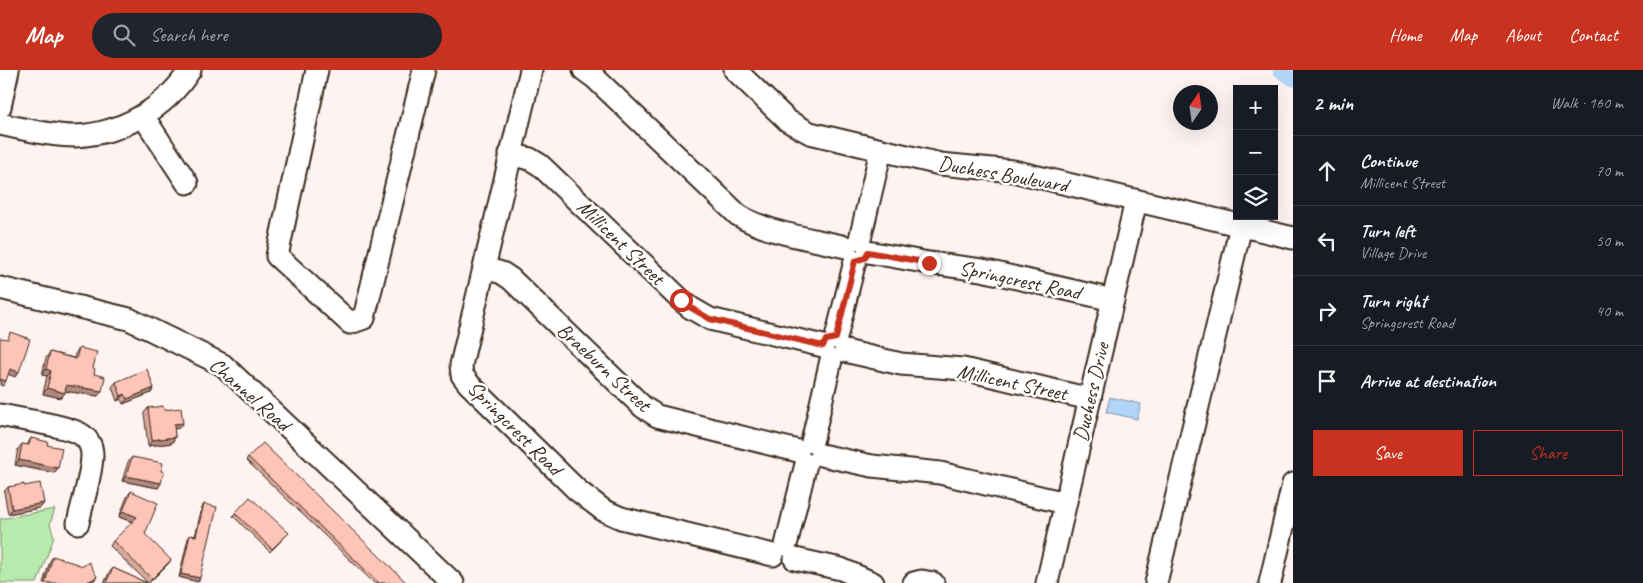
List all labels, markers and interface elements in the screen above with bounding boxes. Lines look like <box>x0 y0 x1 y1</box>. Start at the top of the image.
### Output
search box <box>92 13 442 58</box>
text: Map <box>25 20 62 50</box>
icon: search <box>110 21 138 49</box>
text: Search here <box>150 23 228 47</box>
text: Home <box>1389 24 1422 46</box>
text: Map <box>1450 24 1477 46</box>
text: About <box>1505 24 1541 46</box>
text: Contact <box>1569 24 1618 46</box>
north arrow <box>1173 85 1218 130</box>
map controls <box>1233 85 1278 220</box>
button: + <box>1233 85 1278 130</box>
text: 2 min <box>1313 90 1353 116</box>
text: Walk · 160 m <box>1551 93 1623 113</box>
button: − <box>1233 130 1278 175</box>
text: Continue <box>1360 149 1417 173</box>
street label: Duchess Boulevard <box>936 150 1073 199</box>
icon: ahead <box>1313 157 1341 185</box>
text: 70 m <box>1596 161 1623 181</box>
text: Millicent Street <box>1360 173 1445 193</box>
button: layers <box>1233 175 1278 220</box>
street label: Millicent Street <box>572 194 672 292</box>
text: Turn left <box>1360 219 1415 243</box>
icon: left <box>1313 227 1341 255</box>
text: 50 m <box>1596 231 1623 251</box>
text: Village Drive <box>1360 243 1426 263</box>
route end <box>918 252 941 275</box>
street label: Springcrest Road <box>957 254 1086 306</box>
route start <box>670 289 693 312</box>
text: Turn right <box>1360 289 1427 313</box>
icon: right <box>1313 297 1341 325</box>
text: 40 m <box>1596 301 1623 321</box>
text: Springcrest Road <box>1360 313 1454 333</box>
street label: Braeburn Street <box>552 317 658 418</box>
street label: Duchess Drive <box>1067 338 1115 444</box>
street label: Channel Road <box>204 352 299 439</box>
street label: Millicent Street <box>955 358 1071 407</box>
icon: arrive <box>1313 367 1341 395</box>
text: Arrive at destination <box>1360 369 1496 393</box>
street label: Springcrest Road <box>462 375 570 483</box>
button: Save <box>1313 430 1463 476</box>
button: Share <box>1473 430 1623 476</box>

